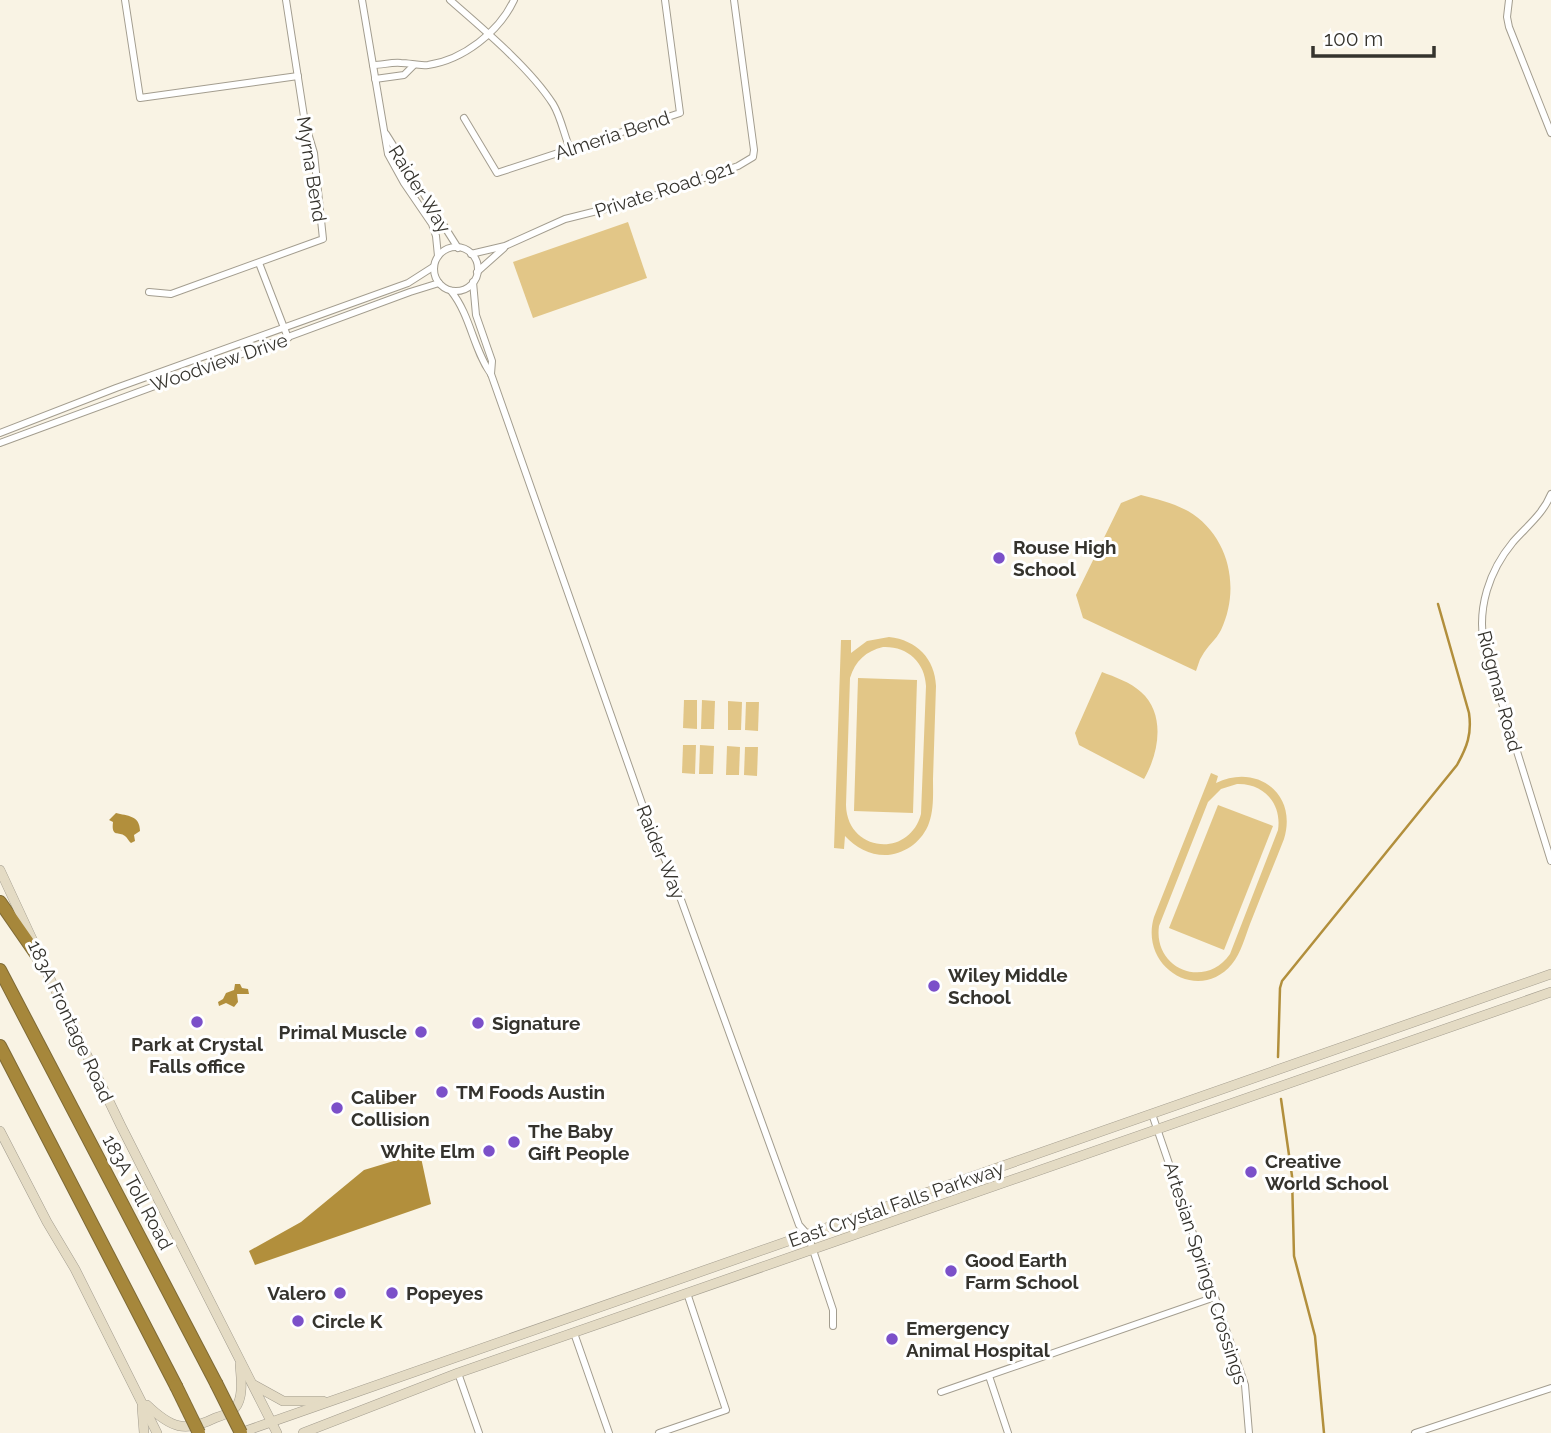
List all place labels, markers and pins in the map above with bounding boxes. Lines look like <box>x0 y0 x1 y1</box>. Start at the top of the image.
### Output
place label: Rouse High School <box>1013 536 1116 580</box>
marker: Rouse High School <box>991 550 1007 566</box>
place label: Wiley Middle School <box>948 964 1068 1008</box>
marker: Wiley Middle School <box>926 978 942 994</box>
place label: Signature <box>492 1012 580 1034</box>
marker: Park at Crystal Falls office <box>189 1014 205 1030</box>
marker: Signature <box>470 1015 486 1031</box>
place label: Primal Muscle <box>279 1021 407 1043</box>
marker: Primal Muscle <box>413 1024 429 1040</box>
place label: Park at Crystal Falls office <box>131 1033 264 1077</box>
place label: TM Foods Austin <box>456 1081 605 1103</box>
marker: TM Foods Austin <box>434 1084 450 1100</box>
place label: Caliber Collision <box>351 1086 430 1130</box>
marker: Caliber Collision <box>329 1100 345 1116</box>
place label: The Baby Gift People <box>528 1120 629 1164</box>
marker: The Baby Gift People <box>506 1134 522 1150</box>
place label: White Elm <box>380 1140 475 1162</box>
marker: White Elm <box>481 1143 497 1159</box>
place label: Creative World School <box>1265 1150 1389 1194</box>
marker: Creative World School <box>1243 1164 1259 1180</box>
place label: Good Earth Farm School <box>965 1249 1079 1293</box>
marker: Good Earth Farm School <box>943 1263 959 1279</box>
place label: Valero <box>267 1282 326 1304</box>
place label: Popeyes <box>406 1282 483 1304</box>
marker: Valero <box>332 1285 348 1301</box>
marker: Popeyes <box>384 1285 400 1301</box>
place label: Circle K <box>312 1310 383 1332</box>
marker: Circle K <box>290 1313 306 1329</box>
place label: Emergency Animal Hospital <box>906 1317 1051 1361</box>
marker: Emergency Animal Hospital <box>884 1331 900 1347</box>

